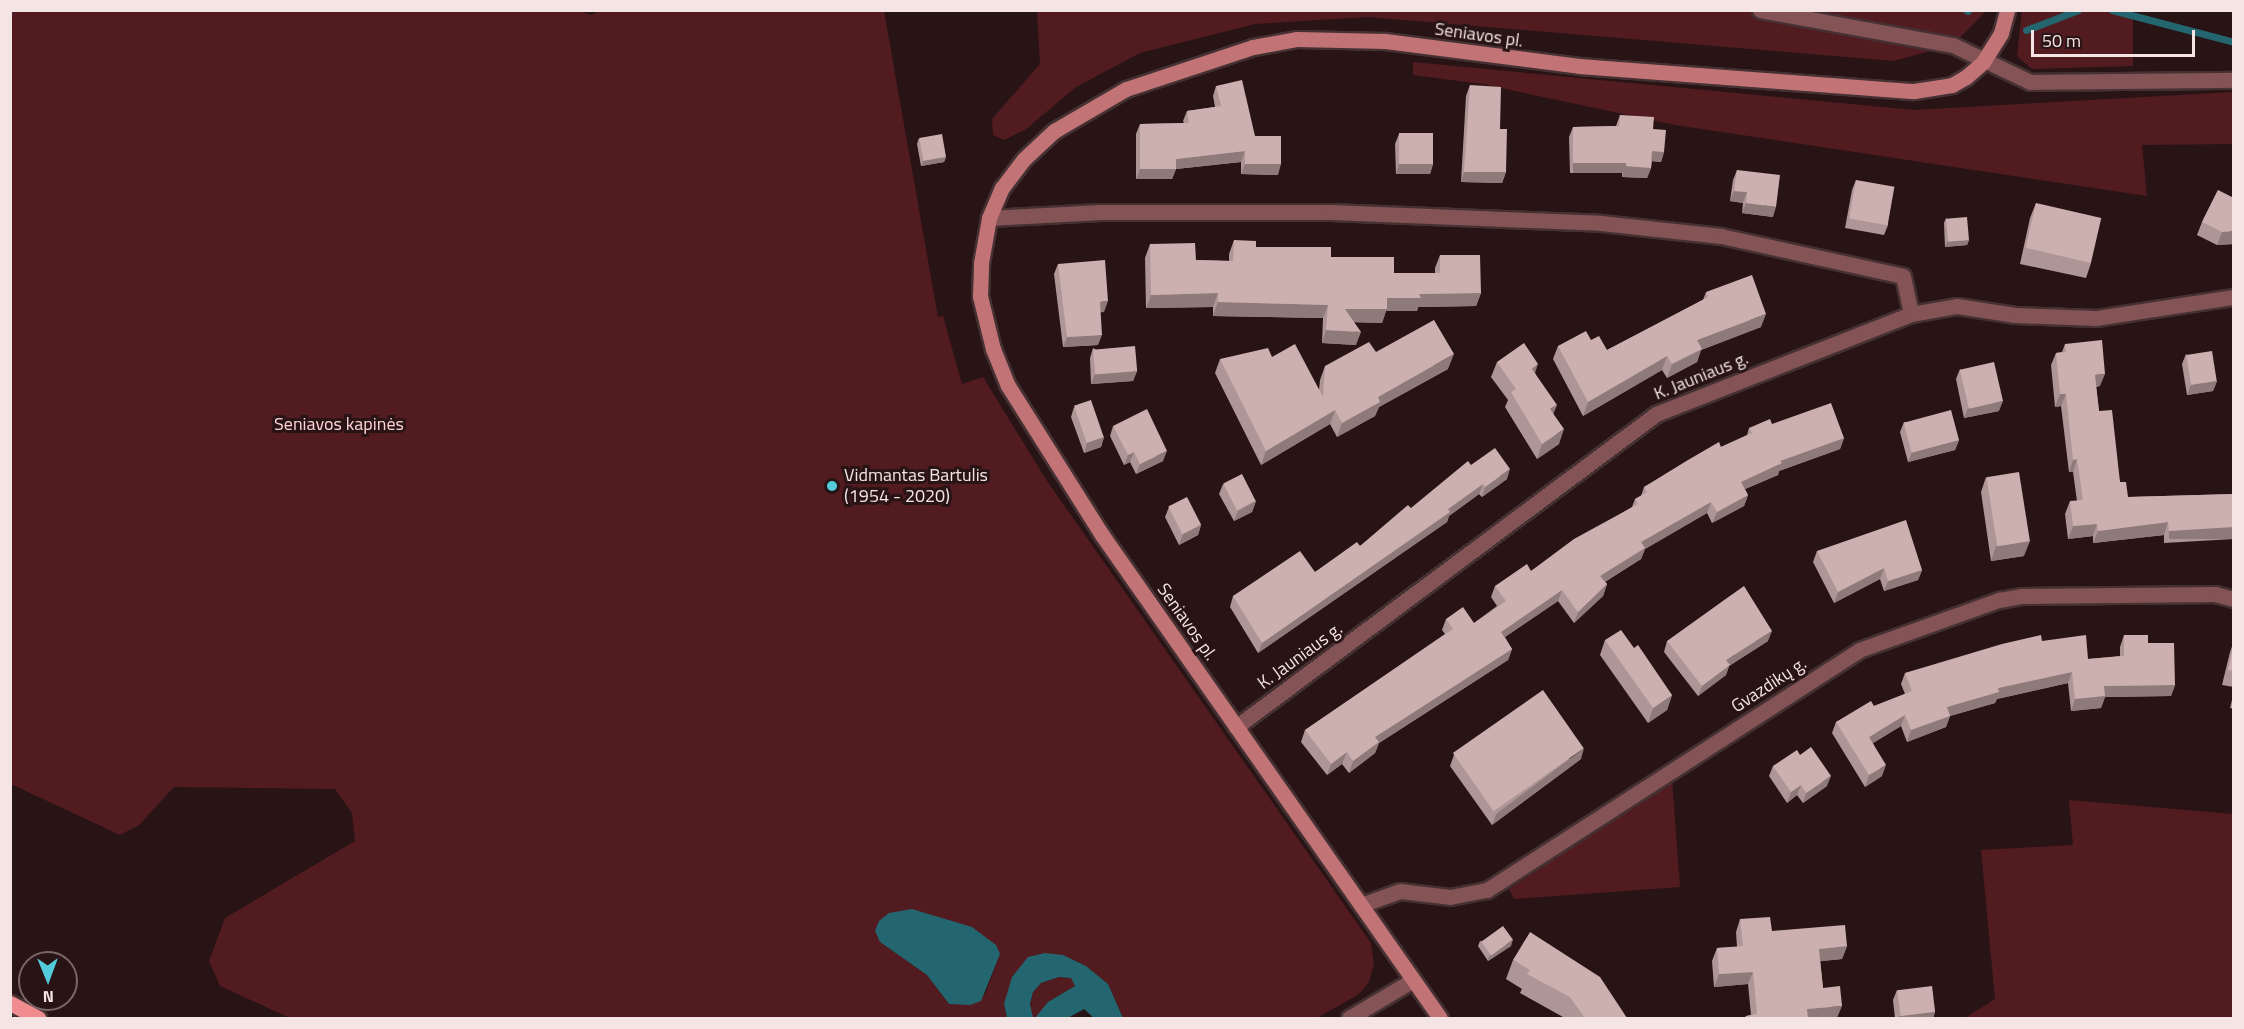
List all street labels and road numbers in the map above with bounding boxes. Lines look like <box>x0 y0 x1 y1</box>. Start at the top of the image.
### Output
street label: Seniavos pl. <box>1433 18 1525 52</box>
street label: K. Jauniaus g. <box>1651 347 1751 405</box>
street label: Seniavos pl. <box>1153 579 1221 665</box>
street label: K. Jauniaus g. <box>1253 618 1347 694</box>
street label: Gvazdikų g. <box>1727 653 1811 717</box>

